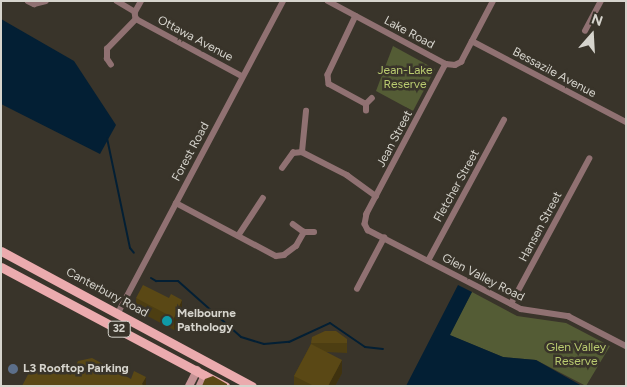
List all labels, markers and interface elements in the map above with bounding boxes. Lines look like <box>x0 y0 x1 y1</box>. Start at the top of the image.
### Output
north arrow <box>567 10 617 60</box>
text: N <box>589 11 605 30</box>
street label: Ottawa Avenue <box>155 13 235 65</box>
street label: Lake Road <box>381 14 437 52</box>
street label: Bessazile Avenue <box>510 45 598 101</box>
park label: Jean-Lake Reserve <box>377 64 433 92</box>
street label: Jean Street <box>374 108 416 170</box>
street label: Forest Road <box>169 120 213 184</box>
street label: Fletcher Street <box>431 147 483 225</box>
street label: Hansen Street <box>517 190 565 264</box>
street label: Glen Valley Road <box>439 251 527 305</box>
street label: Canterbury Road <box>63 265 151 321</box>
place label: Melbourne Pathology <box>177 307 236 335</box>
marker: Melbourne Pathology <box>161 315 173 327</box>
road number: 32 <box>108 320 130 338</box>
park label: Glen Valley Reserve <box>546 341 606 369</box>
place label: L3 Rooftop Parking <box>23 362 129 376</box>
marker: L3 Rooftop Parking <box>7 363 19 375</box>

